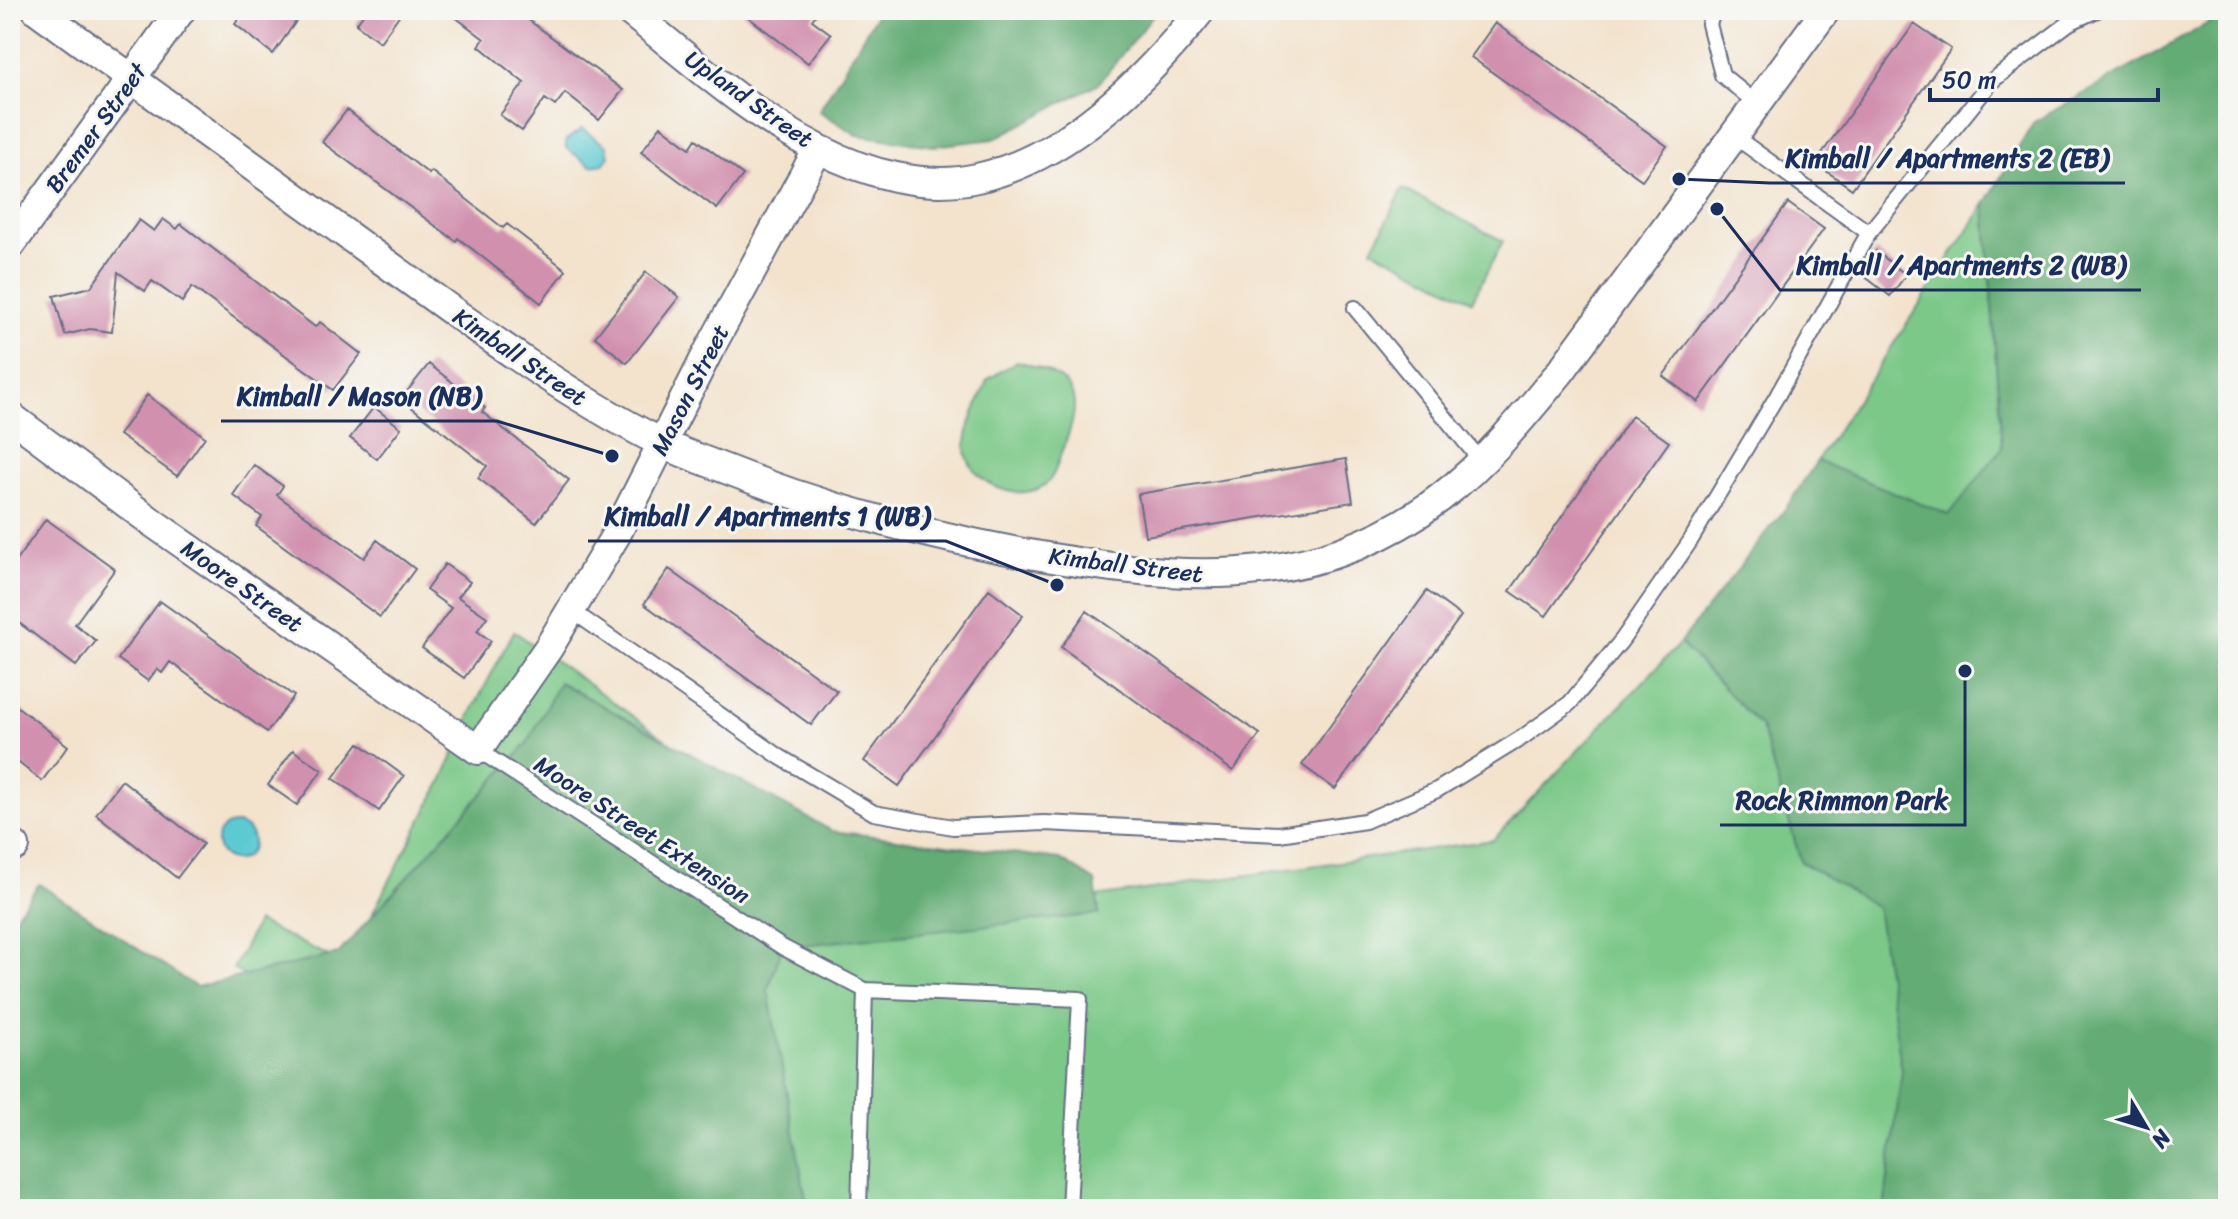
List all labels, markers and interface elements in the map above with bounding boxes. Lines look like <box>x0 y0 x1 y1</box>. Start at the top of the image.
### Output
street label: Upland Street <box>676 39 822 159</box>
scale bar <box>1930 52 2158 102</box>
street label: Bremer Street <box>34 53 159 202</box>
text: 50 m <box>1942 59 1997 101</box>
callout: Kimball / Apartments 2 (EB) <box>1770 133 2125 183</box>
text: Kimball / Apartments 2 (EB) <box>1784 135 2111 181</box>
callout: Kimball / Apartments 2 (WB) <box>1780 240 2141 290</box>
text: Kimball / Apartments 2 (WB) <box>1795 242 2128 288</box>
street label: Kimball Street <box>444 296 596 418</box>
street label: Mason Street <box>639 317 741 463</box>
callout: Kimball / Mason (NB) <box>221 371 497 421</box>
text: Kimball / Mason (NB) <box>236 373 483 419</box>
callout: Kimball / Apartments 1 (WB) <box>588 491 946 541</box>
text: Kimball / Apartments 1 (WB) <box>603 493 932 539</box>
street label: Moore Street <box>172 528 312 644</box>
street label: Kimball Street <box>1047 535 1205 595</box>
street label: Moore Street Extension <box>525 744 759 916</box>
callout: Rock Rimmon Park <box>1720 775 1965 825</box>
text: Rock Rimmon Park <box>1735 777 1949 823</box>
north arrow <box>2106 1087 2186 1167</box>
text: N <box>2141 1120 2182 1158</box>

